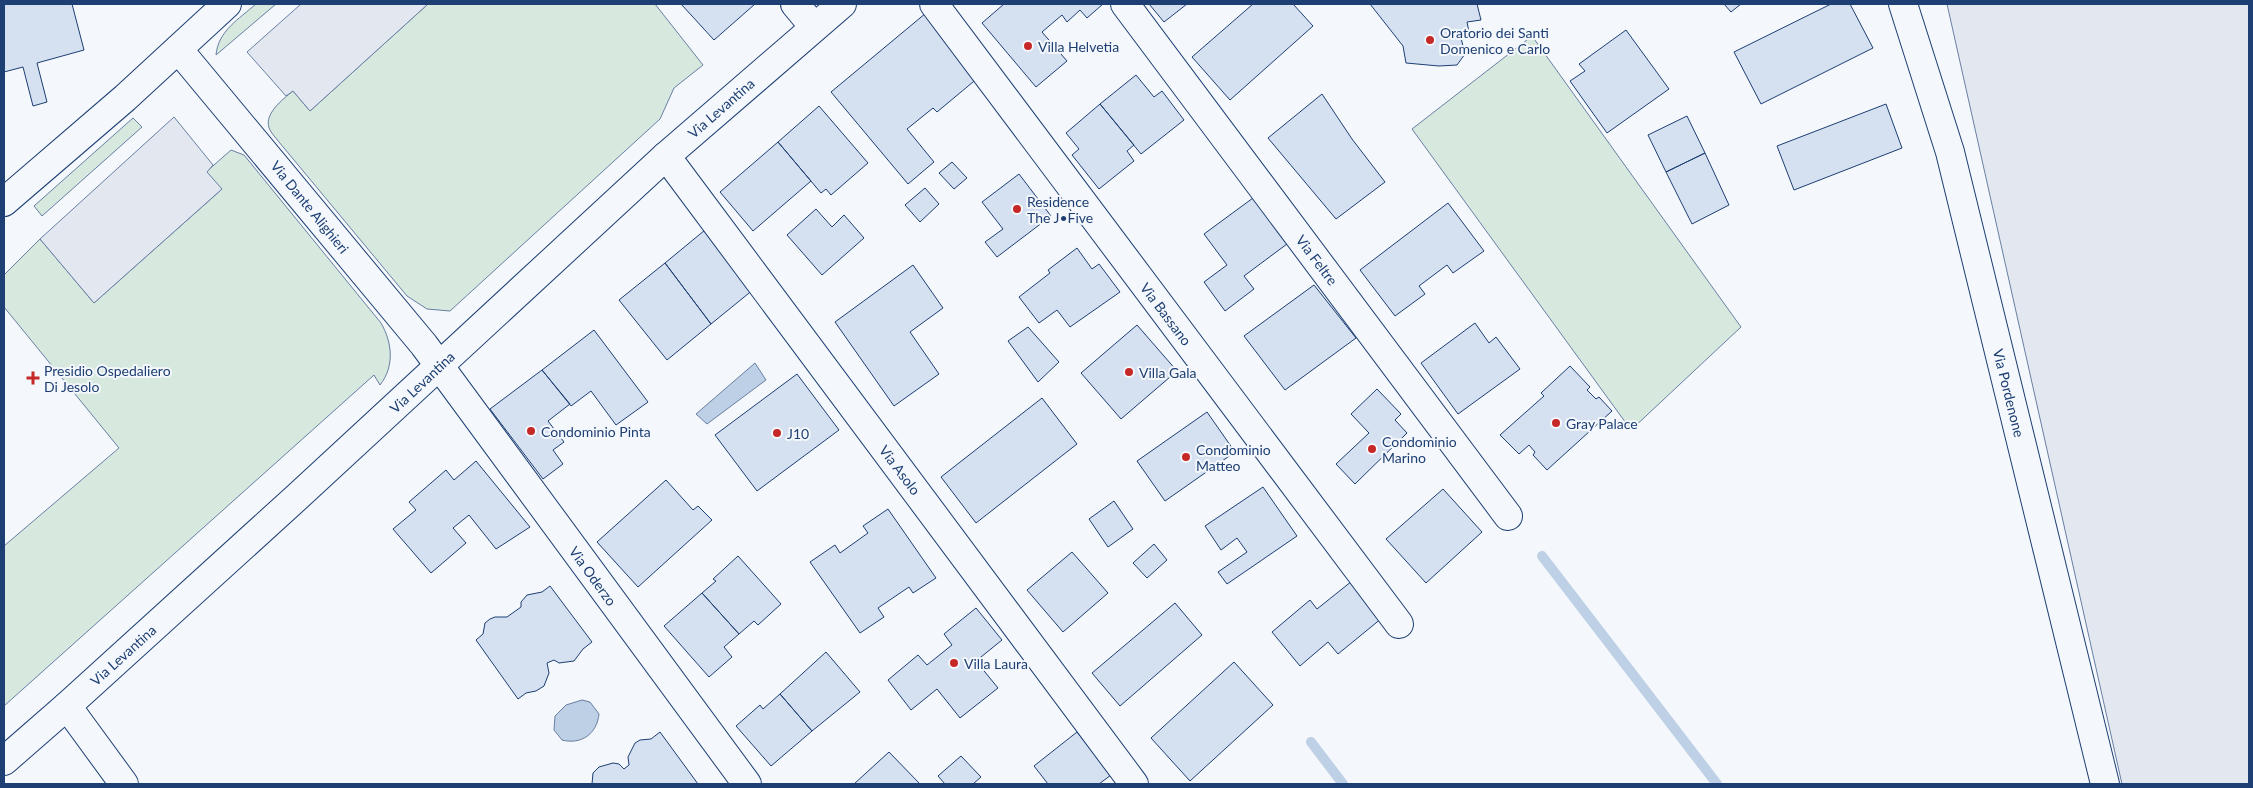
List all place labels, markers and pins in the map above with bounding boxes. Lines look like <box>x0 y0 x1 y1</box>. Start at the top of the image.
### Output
place label: Oratorio dei Santi Domenico e Carlo <box>1440 24 1550 57</box>
marker: Oratorio dei Santi Domenico e Carlo <box>1424 34 1436 46</box>
place label: Villa Helvetia <box>1038 38 1119 55</box>
marker: Villa Helvetia <box>1022 40 1034 52</box>
place label: Residence The J•Five <box>1027 193 1093 226</box>
marker: Residence The J•Five <box>1011 203 1023 215</box>
place label: Presidio Ospedaliero Di Jesolo <box>44 362 171 395</box>
place label: Villa Gala <box>1139 364 1196 381</box>
marker: Villa Gala <box>1123 366 1135 378</box>
marker: Presidio Ospedaliero Di Jesolo <box>26 371 40 385</box>
place label: Gray Palace <box>1566 415 1638 432</box>
marker: Gray Palace <box>1550 417 1562 429</box>
place label: Condominio Pinta <box>541 423 651 440</box>
marker: Condominio Pinta <box>525 425 537 437</box>
place label: J10 <box>787 425 809 442</box>
marker: J10 <box>771 427 783 439</box>
place label: Condominio Marino <box>1382 433 1457 466</box>
place label: Condominio Matteo <box>1196 441 1271 474</box>
marker: Condominio Marino <box>1366 443 1378 455</box>
marker: Condominio Matteo <box>1180 451 1192 463</box>
place label: Villa Laura <box>964 655 1028 672</box>
marker: Villa Laura <box>948 657 960 669</box>

